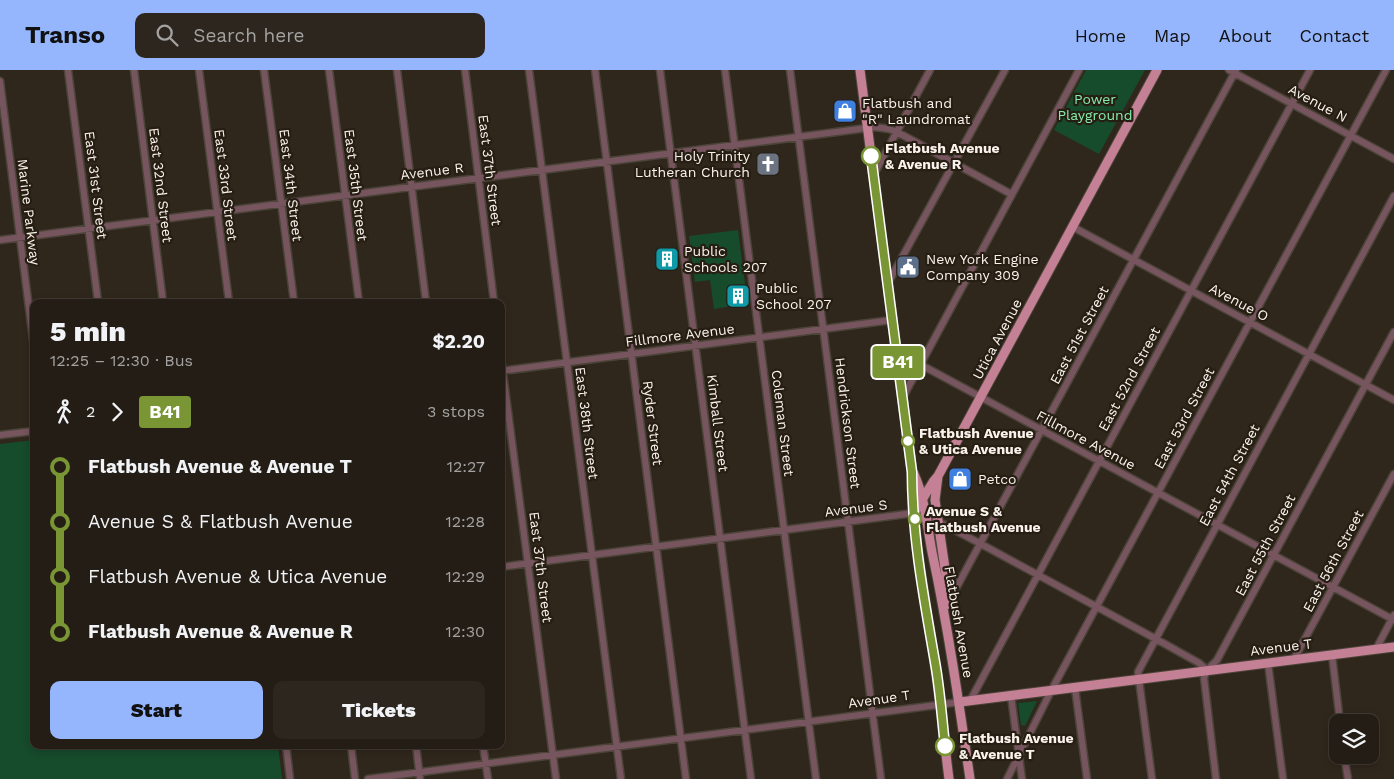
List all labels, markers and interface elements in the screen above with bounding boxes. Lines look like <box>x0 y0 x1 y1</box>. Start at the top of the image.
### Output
search box <box>135 13 485 58</box>
text: Transo <box>25 21 105 49</box>
icon: search <box>153 21 181 49</box>
text: Search here <box>193 24 305 47</box>
text: Home <box>1075 25 1126 46</box>
text: Map <box>1154 25 1191 46</box>
text: About <box>1219 25 1271 46</box>
text: Contact <box>1299 25 1369 46</box>
street label: Avenue N <box>1286 81 1350 125</box>
park label: Power Playground <box>1058 91 1132 123</box>
place label: Flatbush and "R" Laundromat <box>862 95 971 127</box>
shop icon: Flatbush and "R" Laundromat <box>832 98 858 124</box>
street label: East 37th Street <box>475 114 505 227</box>
street label: East 32nd Street <box>146 127 176 243</box>
street label: East 33rd Street <box>211 128 241 242</box>
street label: East 34th Street <box>276 128 306 242</box>
street label: East 35th Street <box>341 128 371 242</box>
street label: East 31st Street <box>81 130 111 240</box>
place label: Flatbush Avenue & Avenue R <box>885 140 1000 172</box>
marker: Flatbush Avenue & Avenue R <box>861 146 881 166</box>
place label: Holy Trinity Lutheran Church <box>635 148 751 180</box>
church icon: Holy Trinity Lutheran Church <box>755 151 781 177</box>
street label: Marine Parkway <box>15 158 44 267</box>
street label: Avenue R <box>399 159 465 183</box>
place label: Public Schools 207 <box>684 243 767 275</box>
building icon: Public Schools 207 <box>654 246 680 272</box>
place label: New York Engine Company 309 <box>926 251 1039 283</box>
public building icon: New York Engine Company 309 <box>895 254 921 280</box>
place label: Public School 207 <box>756 280 831 312</box>
street label: Avenue O <box>1207 280 1271 324</box>
building icon: Public School 207 <box>725 283 751 309</box>
street label: East 51st Street <box>1046 283 1112 387</box>
street label: Utica Avenue <box>969 296 1025 382</box>
text: 5 min <box>50 315 126 348</box>
street label: Fillmore Avenue <box>624 320 736 350</box>
street label: East 52nd Street <box>1095 324 1163 434</box>
text: $2.20 <box>432 330 485 353</box>
line badge: B41 <box>869 346 927 378</box>
text: 12:25 – 12:30 · Bus <box>50 351 193 370</box>
text: B41 <box>882 351 914 372</box>
street label: Hendrickson Street <box>832 356 864 490</box>
street label: East 53rd Street <box>1151 365 1217 471</box>
street label: East 38th Street <box>572 366 602 480</box>
street label: Coleman Street <box>769 369 797 477</box>
street label: Kimball Street <box>704 373 732 473</box>
street label: Ryder Street <box>640 380 666 466</box>
icon: walk <box>50 398 78 426</box>
icon: forward <box>103 398 131 426</box>
text: B41 <box>149 401 181 422</box>
text: 2 <box>86 402 95 421</box>
text: 3 stops <box>427 402 485 421</box>
street label: Fillmore Avenue <box>1034 407 1138 473</box>
street label: East 54th Street <box>1195 421 1263 529</box>
place label: Flatbush Avenue & Utica Avenue <box>919 425 1034 457</box>
marker: Flatbush Avenue & Utica Avenue <box>901 434 915 448</box>
text: Flatbush Avenue & Avenue T <box>88 455 352 478</box>
text: 12:27 <box>447 457 485 476</box>
shop icon: Petco <box>947 466 973 492</box>
place label: Petco <box>978 471 1016 487</box>
street label: East 55th Street <box>1231 491 1299 598</box>
street label: Avenue S <box>824 496 888 520</box>
place label: Avenue S & Flatbush Avenue <box>926 503 1041 535</box>
street label: East 56th Street <box>1299 507 1367 615</box>
text: Avenue S & Flatbush Avenue <box>88 510 353 533</box>
street label: East 37th Street <box>526 511 556 624</box>
text: 12:28 <box>446 512 485 531</box>
marker: Avenue S & Flatbush Avenue <box>908 512 922 526</box>
text: Flatbush Avenue & Utica Avenue <box>88 565 387 588</box>
street label: Flatbush Avenue <box>941 565 977 679</box>
text: 12:29 <box>445 567 485 586</box>
text: Flatbush Avenue & Avenue R <box>88 620 353 643</box>
text: 12:30 <box>445 622 485 641</box>
street label: Avenue T <box>1249 635 1313 659</box>
button: Start <box>50 681 263 739</box>
button: Tickets <box>273 681 485 739</box>
street label: Avenue T <box>847 687 912 711</box>
map controls <box>1329 714 1379 764</box>
button: layers <box>1329 714 1379 764</box>
place label: Flatbush Avenue & Avenue T <box>959 730 1074 762</box>
marker: Flatbush Avenue & Avenue T <box>935 736 955 756</box>

